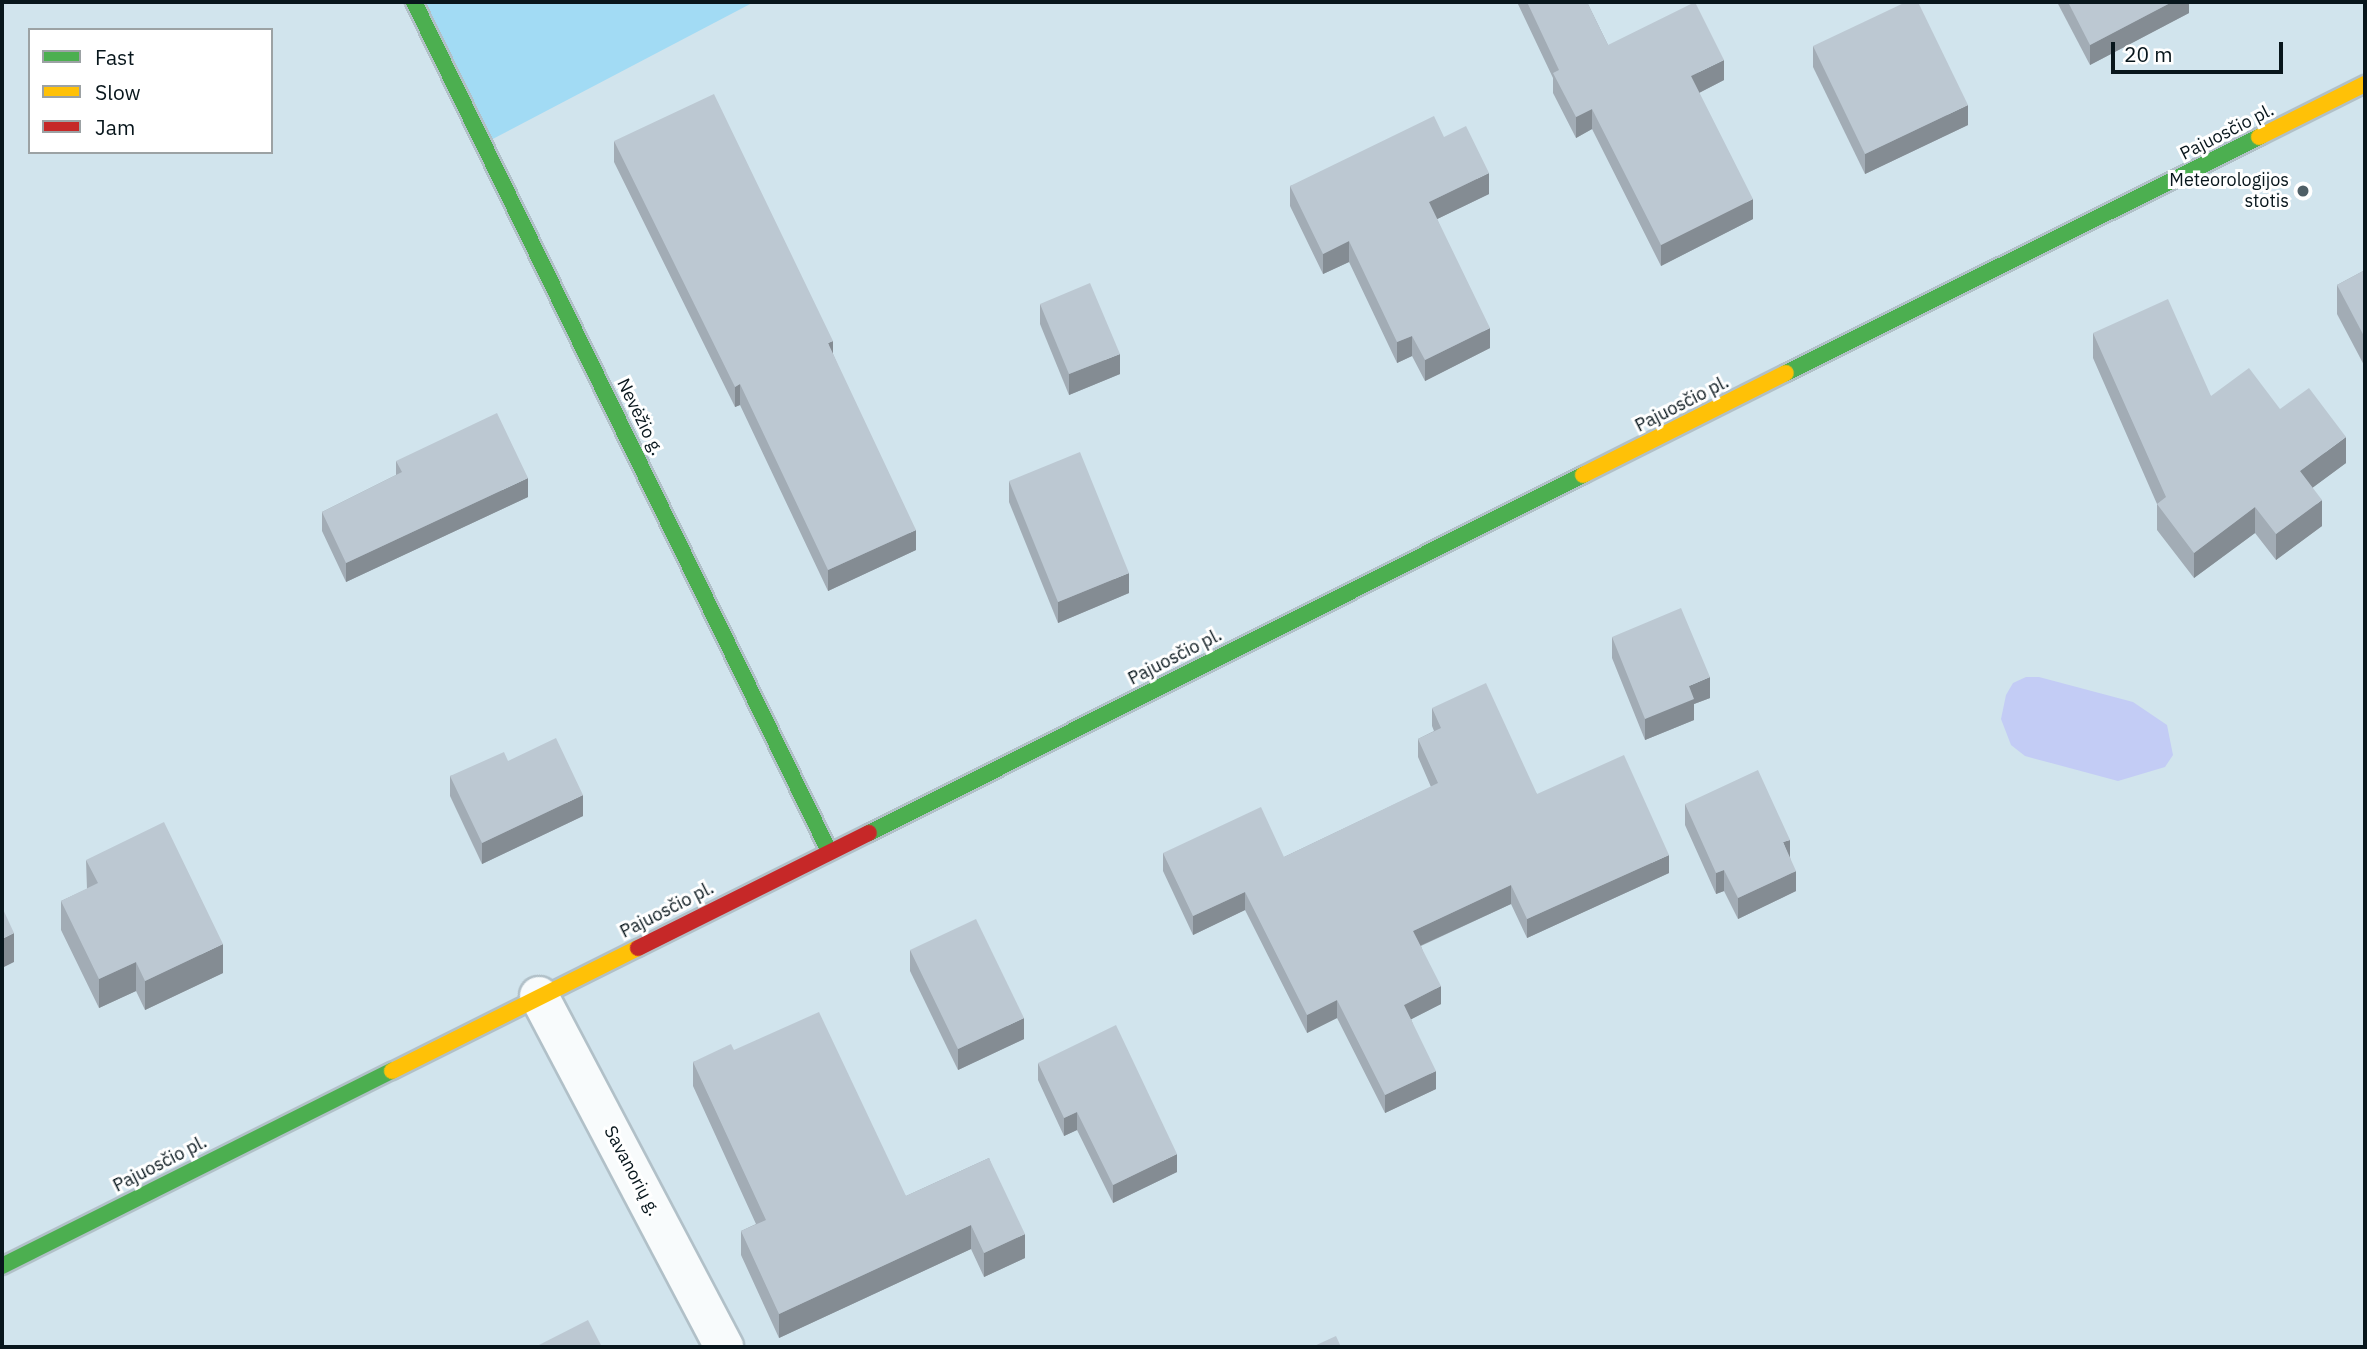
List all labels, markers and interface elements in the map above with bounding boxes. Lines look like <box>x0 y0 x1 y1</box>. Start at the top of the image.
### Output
legend <box>28 28 273 154</box>
scale bar <box>2115 28 2286 72</box>
text: 20 m <box>2124 40 2173 68</box>
text: Fast <box>95 43 135 71</box>
text: Slow <box>95 78 141 106</box>
street label: Pajuosčio pl. <box>2177 99 2277 165</box>
text: Jam <box>95 113 135 141</box>
place label: Meteorologijos stotis <box>2169 170 2289 212</box>
marker: Meteorologijos stotis <box>2295 183 2311 199</box>
street label: Pajuosčio pl. <box>1632 371 1732 437</box>
street label: Nevėžio g. <box>612 375 668 459</box>
street label: Pajuosčio pl. <box>1125 624 1225 690</box>
street label: Pajuosčio pl. <box>617 877 717 943</box>
street label: Savanorių g. <box>599 1122 665 1220</box>
street label: Pajuosčio pl. <box>110 1131 210 1197</box>

